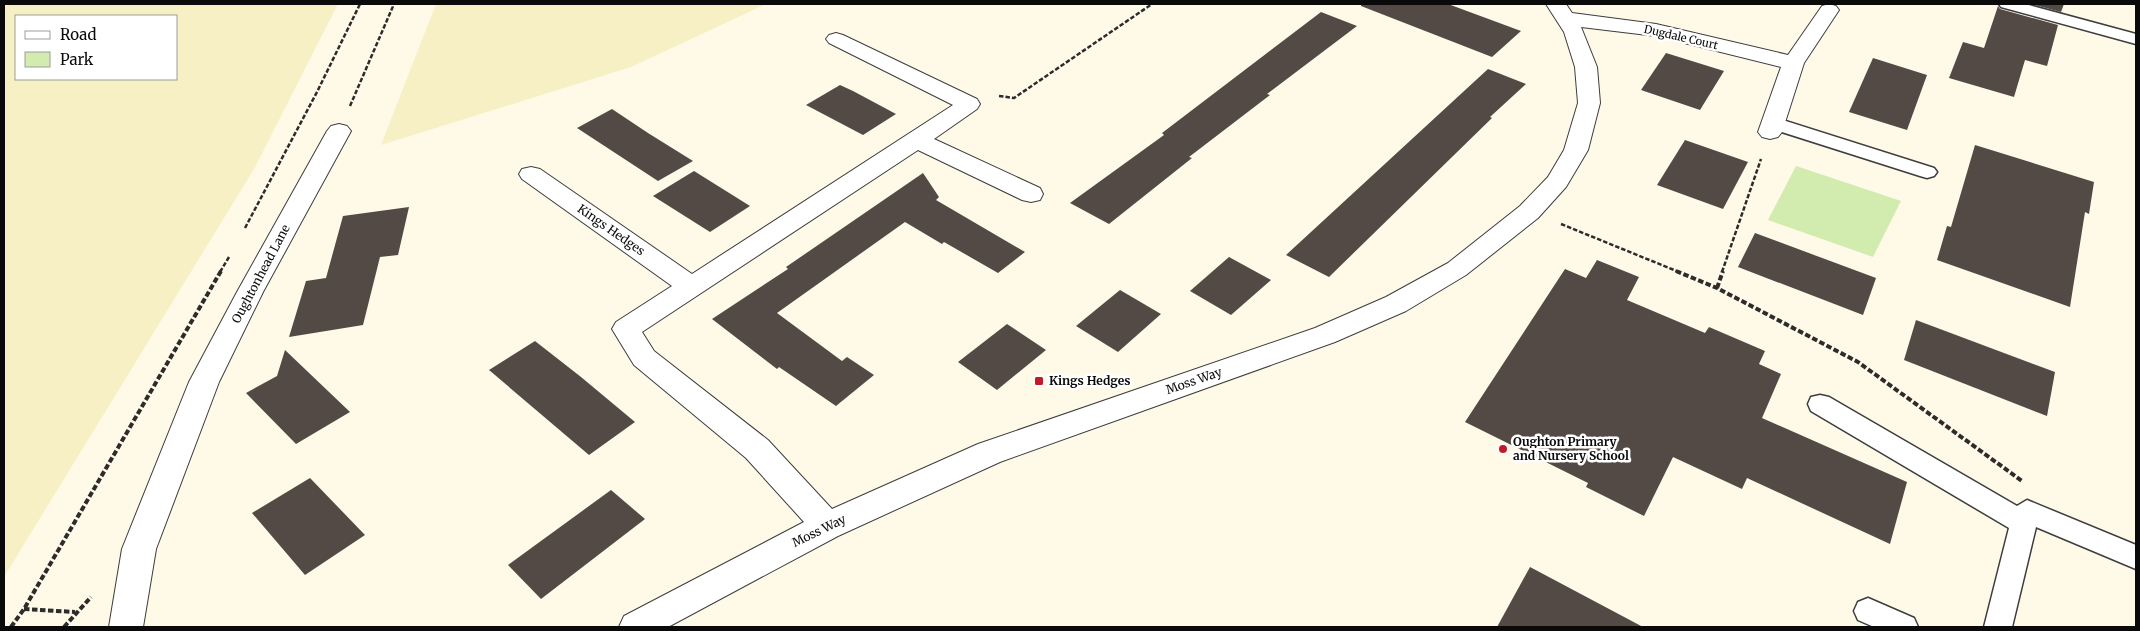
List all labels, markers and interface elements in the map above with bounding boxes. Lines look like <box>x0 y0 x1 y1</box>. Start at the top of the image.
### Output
legend <box>15 15 178 80</box>
street label: Dugdale Court <box>1643 22 1720 52</box>
text: Road <box>60 25 96 44</box>
text: Park <box>60 50 94 69</box>
street label: Kings Hedges <box>575 201 648 258</box>
street label: Oughtonhead Lane <box>228 222 293 326</box>
street label: Moss Way <box>1164 364 1224 397</box>
place label: Kings Hedges <box>1049 373 1130 388</box>
marker: Kings Hedges <box>1033 375 1045 387</box>
place label: Oughton Primary and Nursery School <box>1513 434 1629 463</box>
marker: Oughton Primary and Nursery School <box>1497 443 1509 455</box>
street label: Moss Way <box>789 511 848 550</box>

